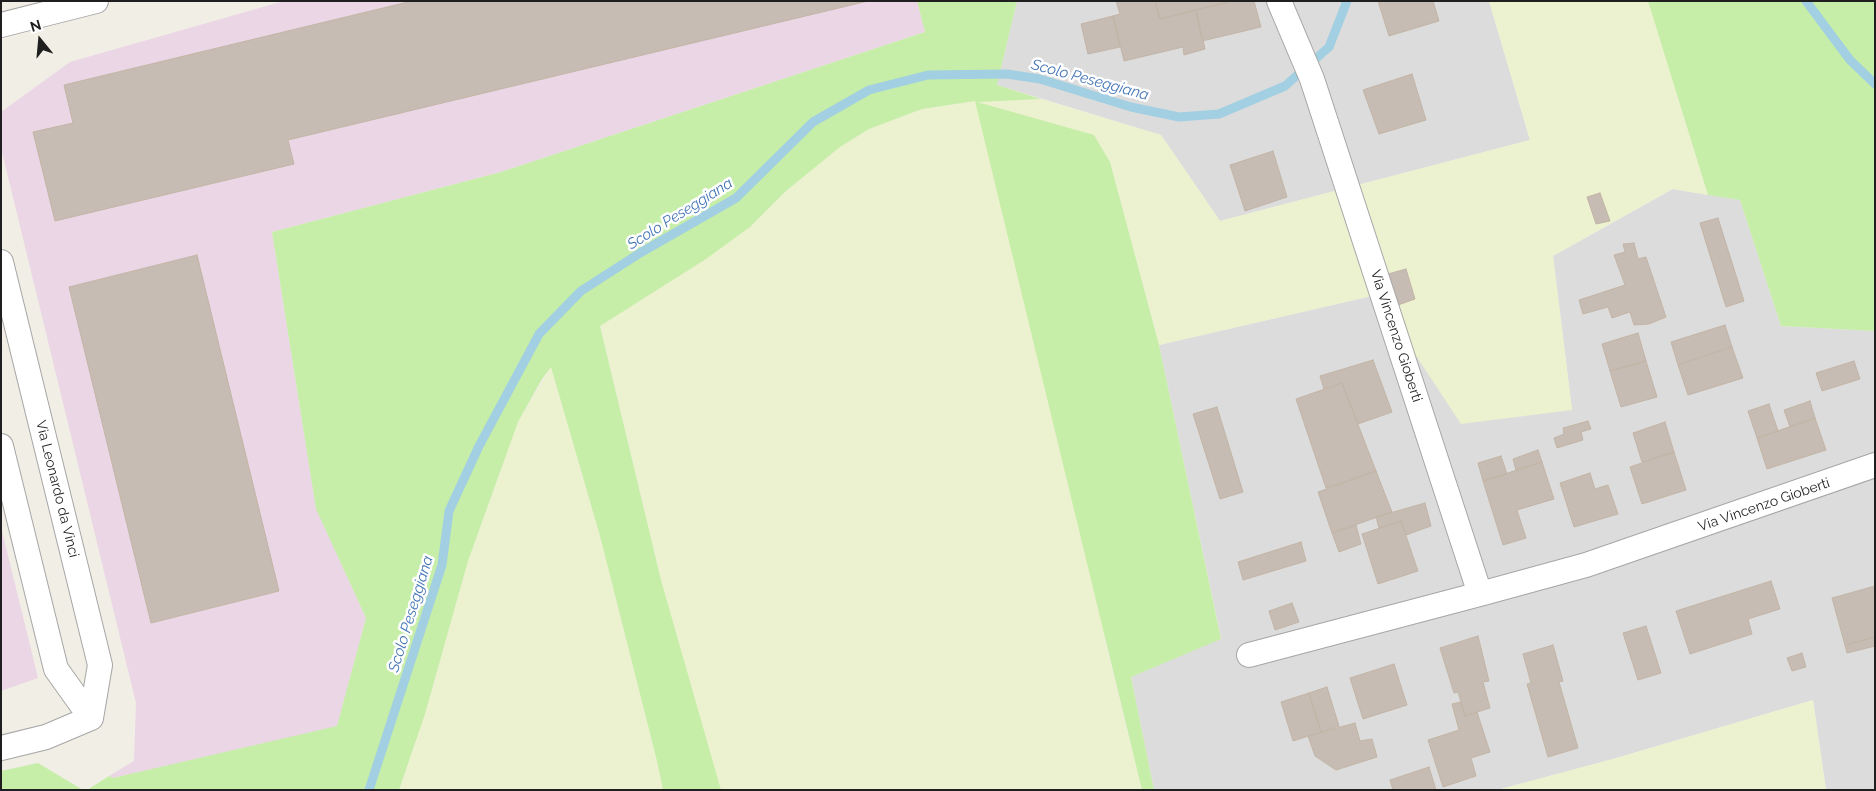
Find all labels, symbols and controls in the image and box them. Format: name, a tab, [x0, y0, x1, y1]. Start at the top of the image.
north arrow	[15, 15, 65, 65]
text: N	[28, 16, 43, 35]
water label: Scolo Peseggiana	[1029, 56, 1151, 104]
water label: Scolo Peseggiana	[624, 174, 736, 254]
street label: Via Vincenzo Gioberti	[1367, 268, 1425, 404]
street label: Via Leonardo da Vinci	[32, 419, 82, 559]
street label: Via Vincenzo Gioberti	[1696, 475, 1832, 535]
water label: Scolo Peseggiana	[385, 554, 437, 674]

